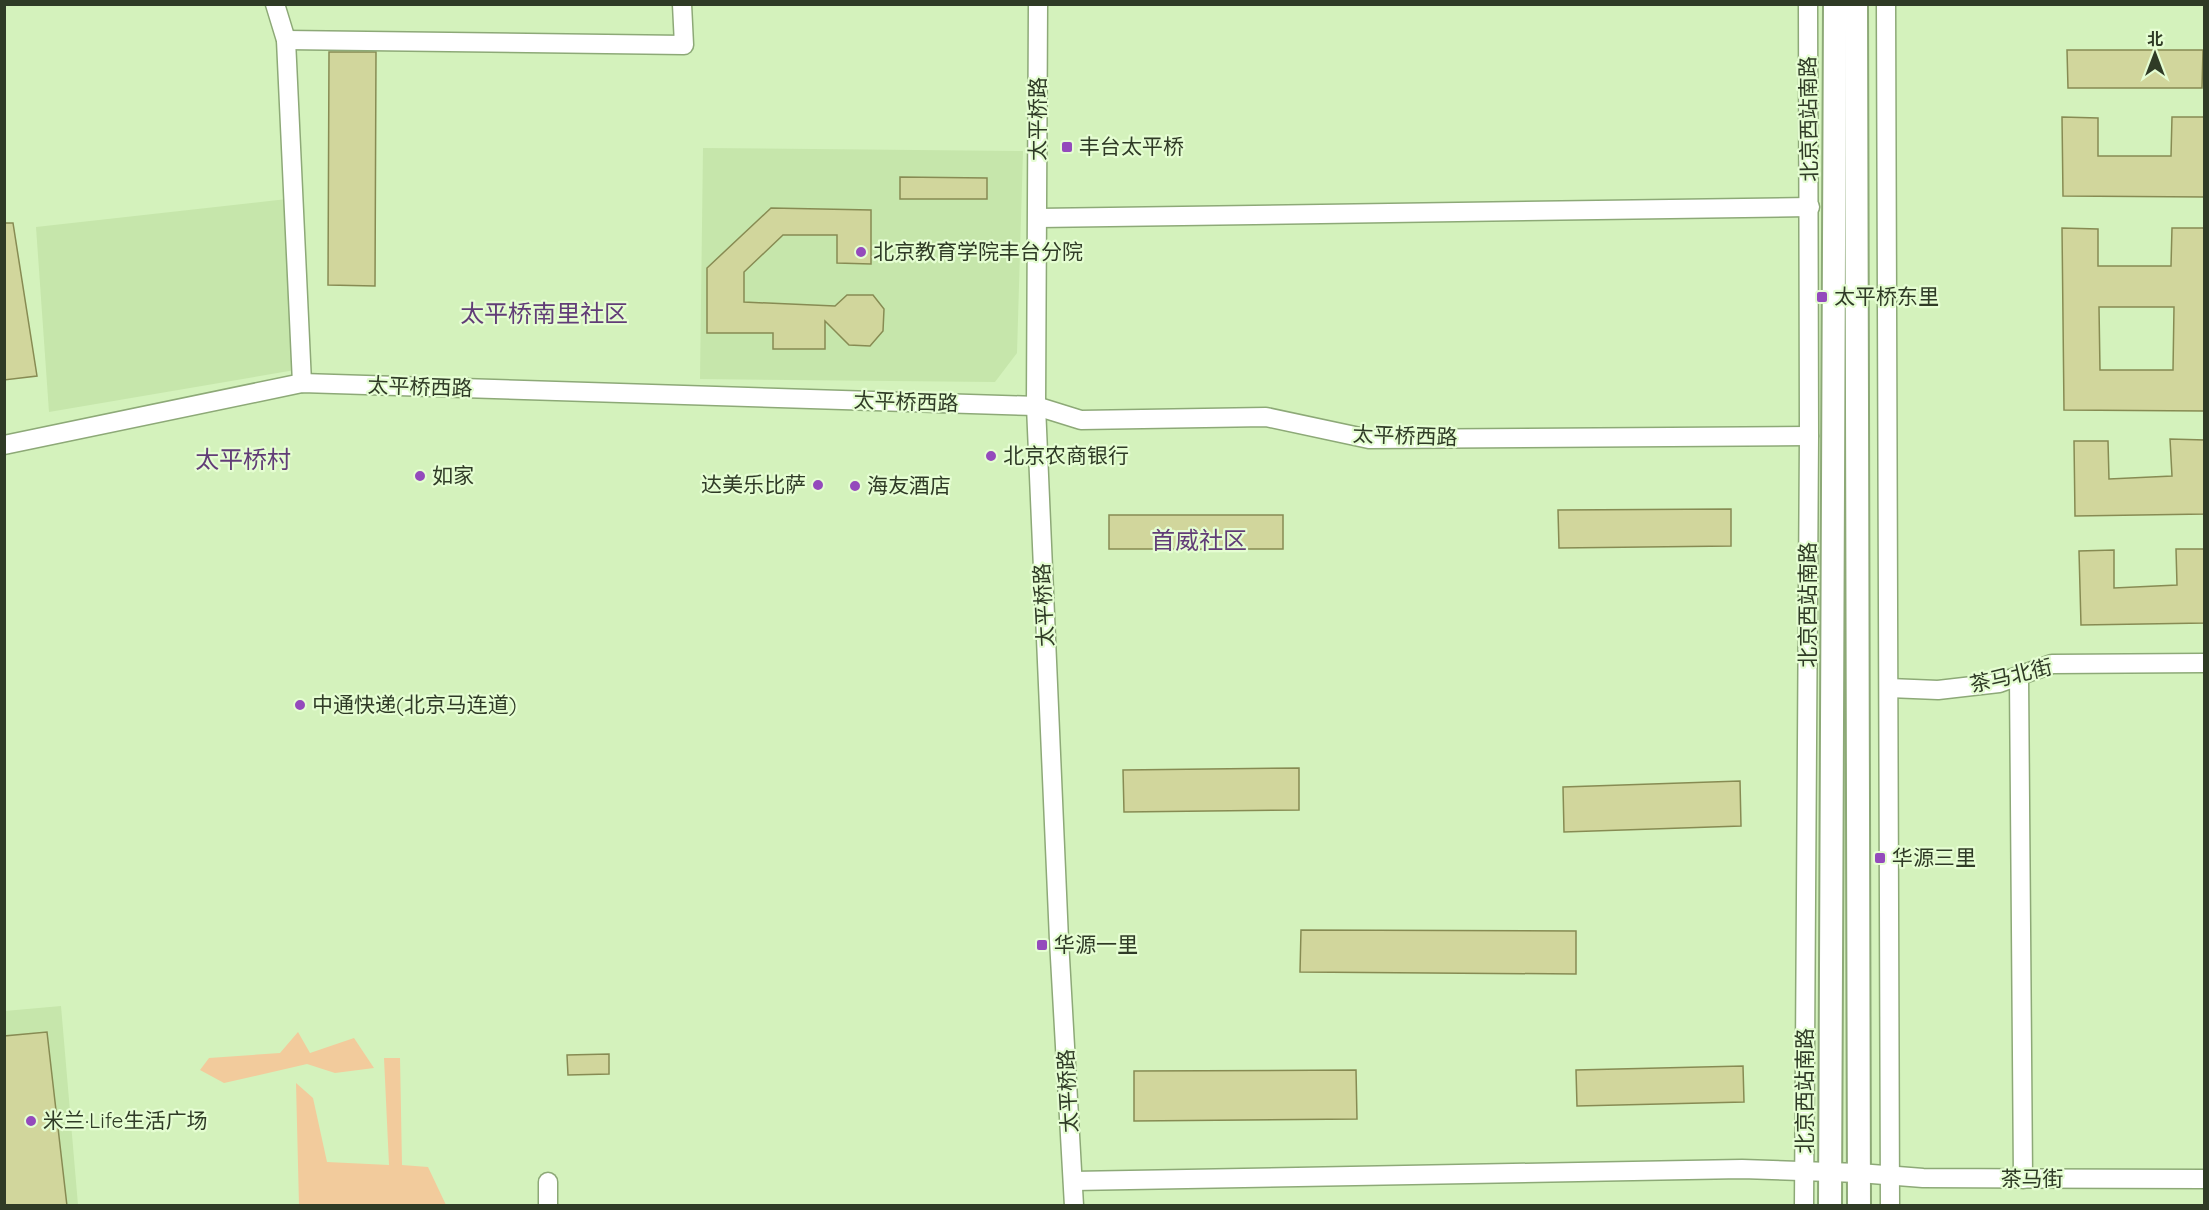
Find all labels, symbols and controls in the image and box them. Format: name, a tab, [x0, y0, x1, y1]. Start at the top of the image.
north arrow	[2125, 24, 2185, 84]
text: 北	[2147, 29, 2163, 49]
street label: 北京西站南路	[1794, 56, 1822, 182]
street label: 太平桥路	[1024, 77, 1050, 161]
place label: 丰台太平桥	[1079, 133, 1184, 159]
marker: 丰台太平桥	[1060, 140, 1074, 154]
place label: 北京教育学院丰台分院	[873, 238, 1083, 264]
marker: 北京教育学院丰台分院	[854, 245, 868, 259]
place label: 太平桥东里	[1834, 283, 1939, 309]
marker: 太平桥东里	[1815, 290, 1829, 304]
district label: 太平桥南里社区	[460, 298, 628, 328]
street label: 太平桥西路	[367, 371, 473, 401]
street label: 太平桥西路	[853, 386, 959, 416]
street label: 太平桥西路	[1352, 420, 1458, 450]
place label: 北京农商银行	[1003, 442, 1129, 468]
district label: 太平桥村	[195, 444, 291, 474]
marker: 北京农商银行	[984, 449, 998, 463]
place label: 如家	[432, 462, 474, 488]
marker: 如家	[413, 469, 427, 483]
place label: 达美乐比萨	[701, 471, 806, 497]
place label: 海友酒店	[867, 472, 951, 498]
marker: 达美乐比萨	[811, 478, 825, 492]
marker: 海友酒店	[848, 479, 862, 493]
district label: 首威社区	[1151, 525, 1247, 555]
street label: 北京西站南路	[1794, 542, 1820, 668]
street label: 太平桥路	[1028, 562, 1058, 648]
street label: 茶马北街	[1967, 653, 2055, 697]
place label: 中通快递(北京马连道)	[312, 691, 517, 717]
marker: 中通快递(北京马连道)	[293, 698, 307, 712]
place label: 华源三里	[1892, 844, 1976, 870]
marker: 华源三里	[1873, 851, 1887, 865]
place label: 华源一里	[1054, 931, 1138, 957]
marker: 华源一里	[1035, 938, 1049, 952]
street label: 北京西站南路	[1791, 1028, 1817, 1154]
street label: 太平桥路	[1052, 1048, 1082, 1134]
place label: 米兰·Life生活广场	[43, 1107, 207, 1133]
marker: 米兰·Life生活广场	[24, 1114, 38, 1128]
street label: 茶马街	[2001, 1165, 2064, 1191]

